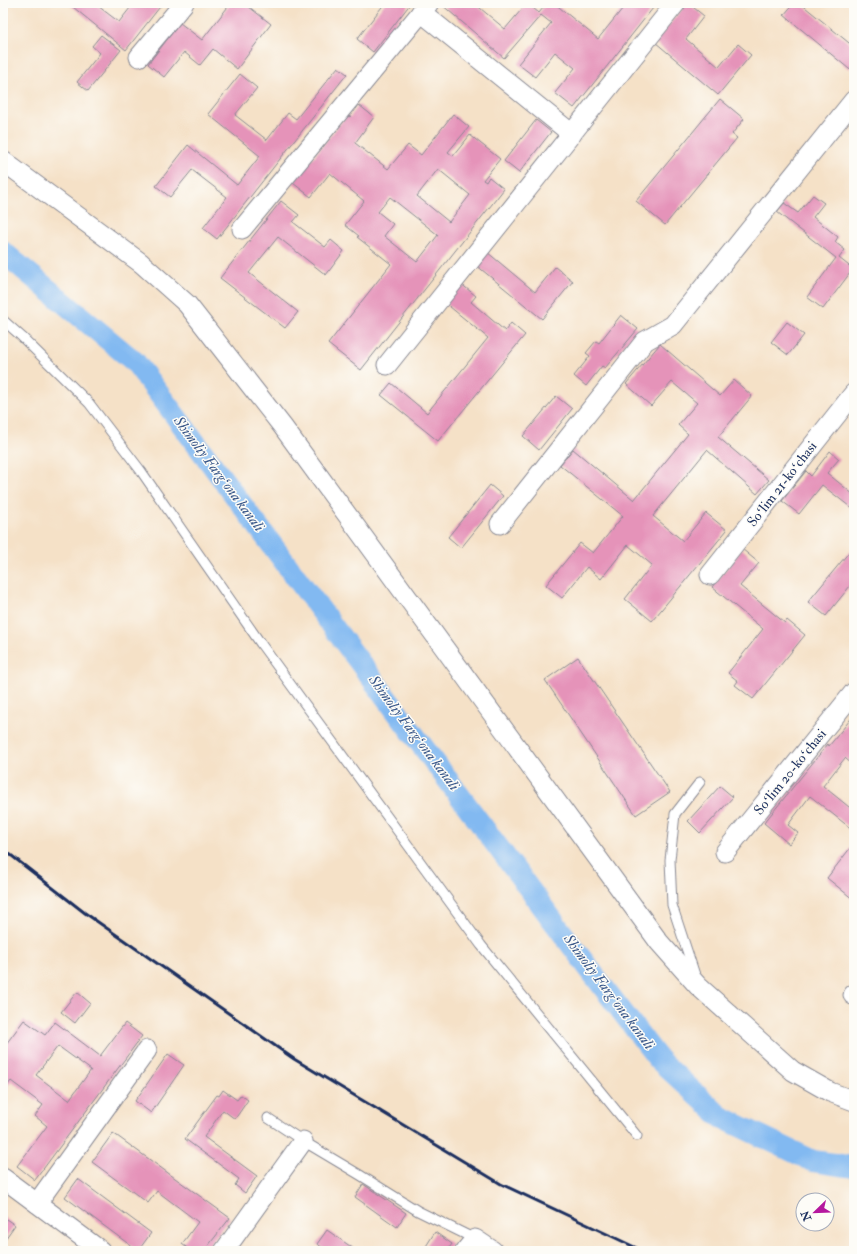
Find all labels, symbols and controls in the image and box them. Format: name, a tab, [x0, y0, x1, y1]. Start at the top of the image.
water label: Shimoliy Fargʻona kanali	[169, 412, 269, 536]
street label: Soʻlim 21-koʻchasi	[743, 438, 821, 530]
water label: Shimoliy Fargʻona kanali	[364, 671, 464, 795]
street label: Soʻlim 20-koʻchasi	[750, 725, 830, 818]
water label: Shimoliy Fargʻona kanali	[559, 930, 659, 1054]
north arrow	[795, 1192, 835, 1232]
text: N	[798, 1208, 815, 1224]

